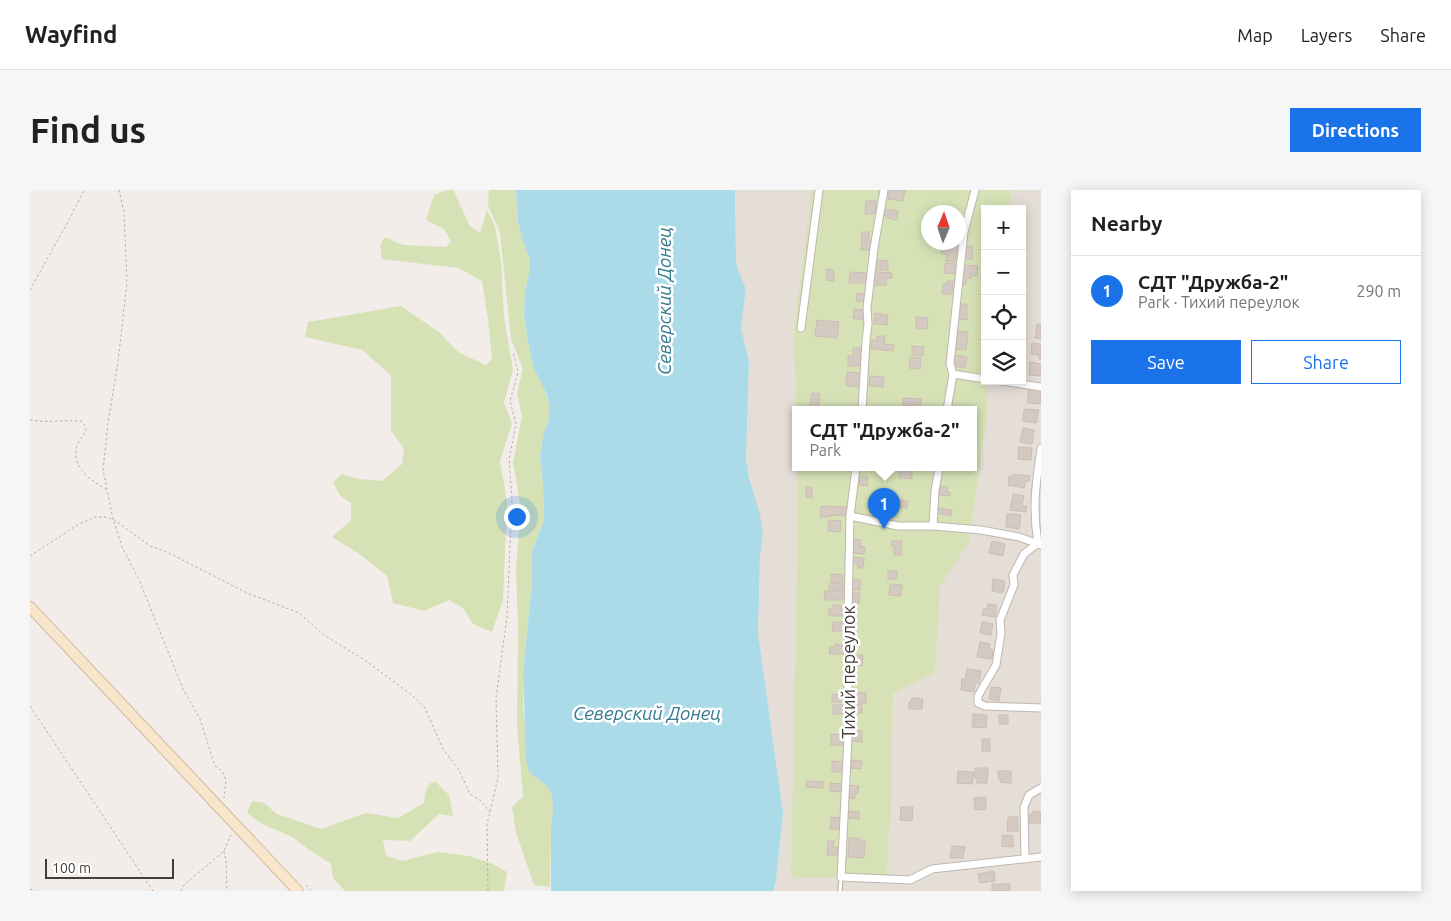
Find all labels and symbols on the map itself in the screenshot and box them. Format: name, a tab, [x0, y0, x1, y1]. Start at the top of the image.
north arrow	[921, 205, 966, 250]
water label: Северский Донец	[653, 227, 675, 375]
pin: 1	[868, 488, 900, 529]
your location	[504, 504, 530, 530]
street label: Тихий переулок	[838, 605, 858, 739]
water label: Северский Донец	[573, 702, 721, 724]
scale bar	[45, 856, 174, 879]

